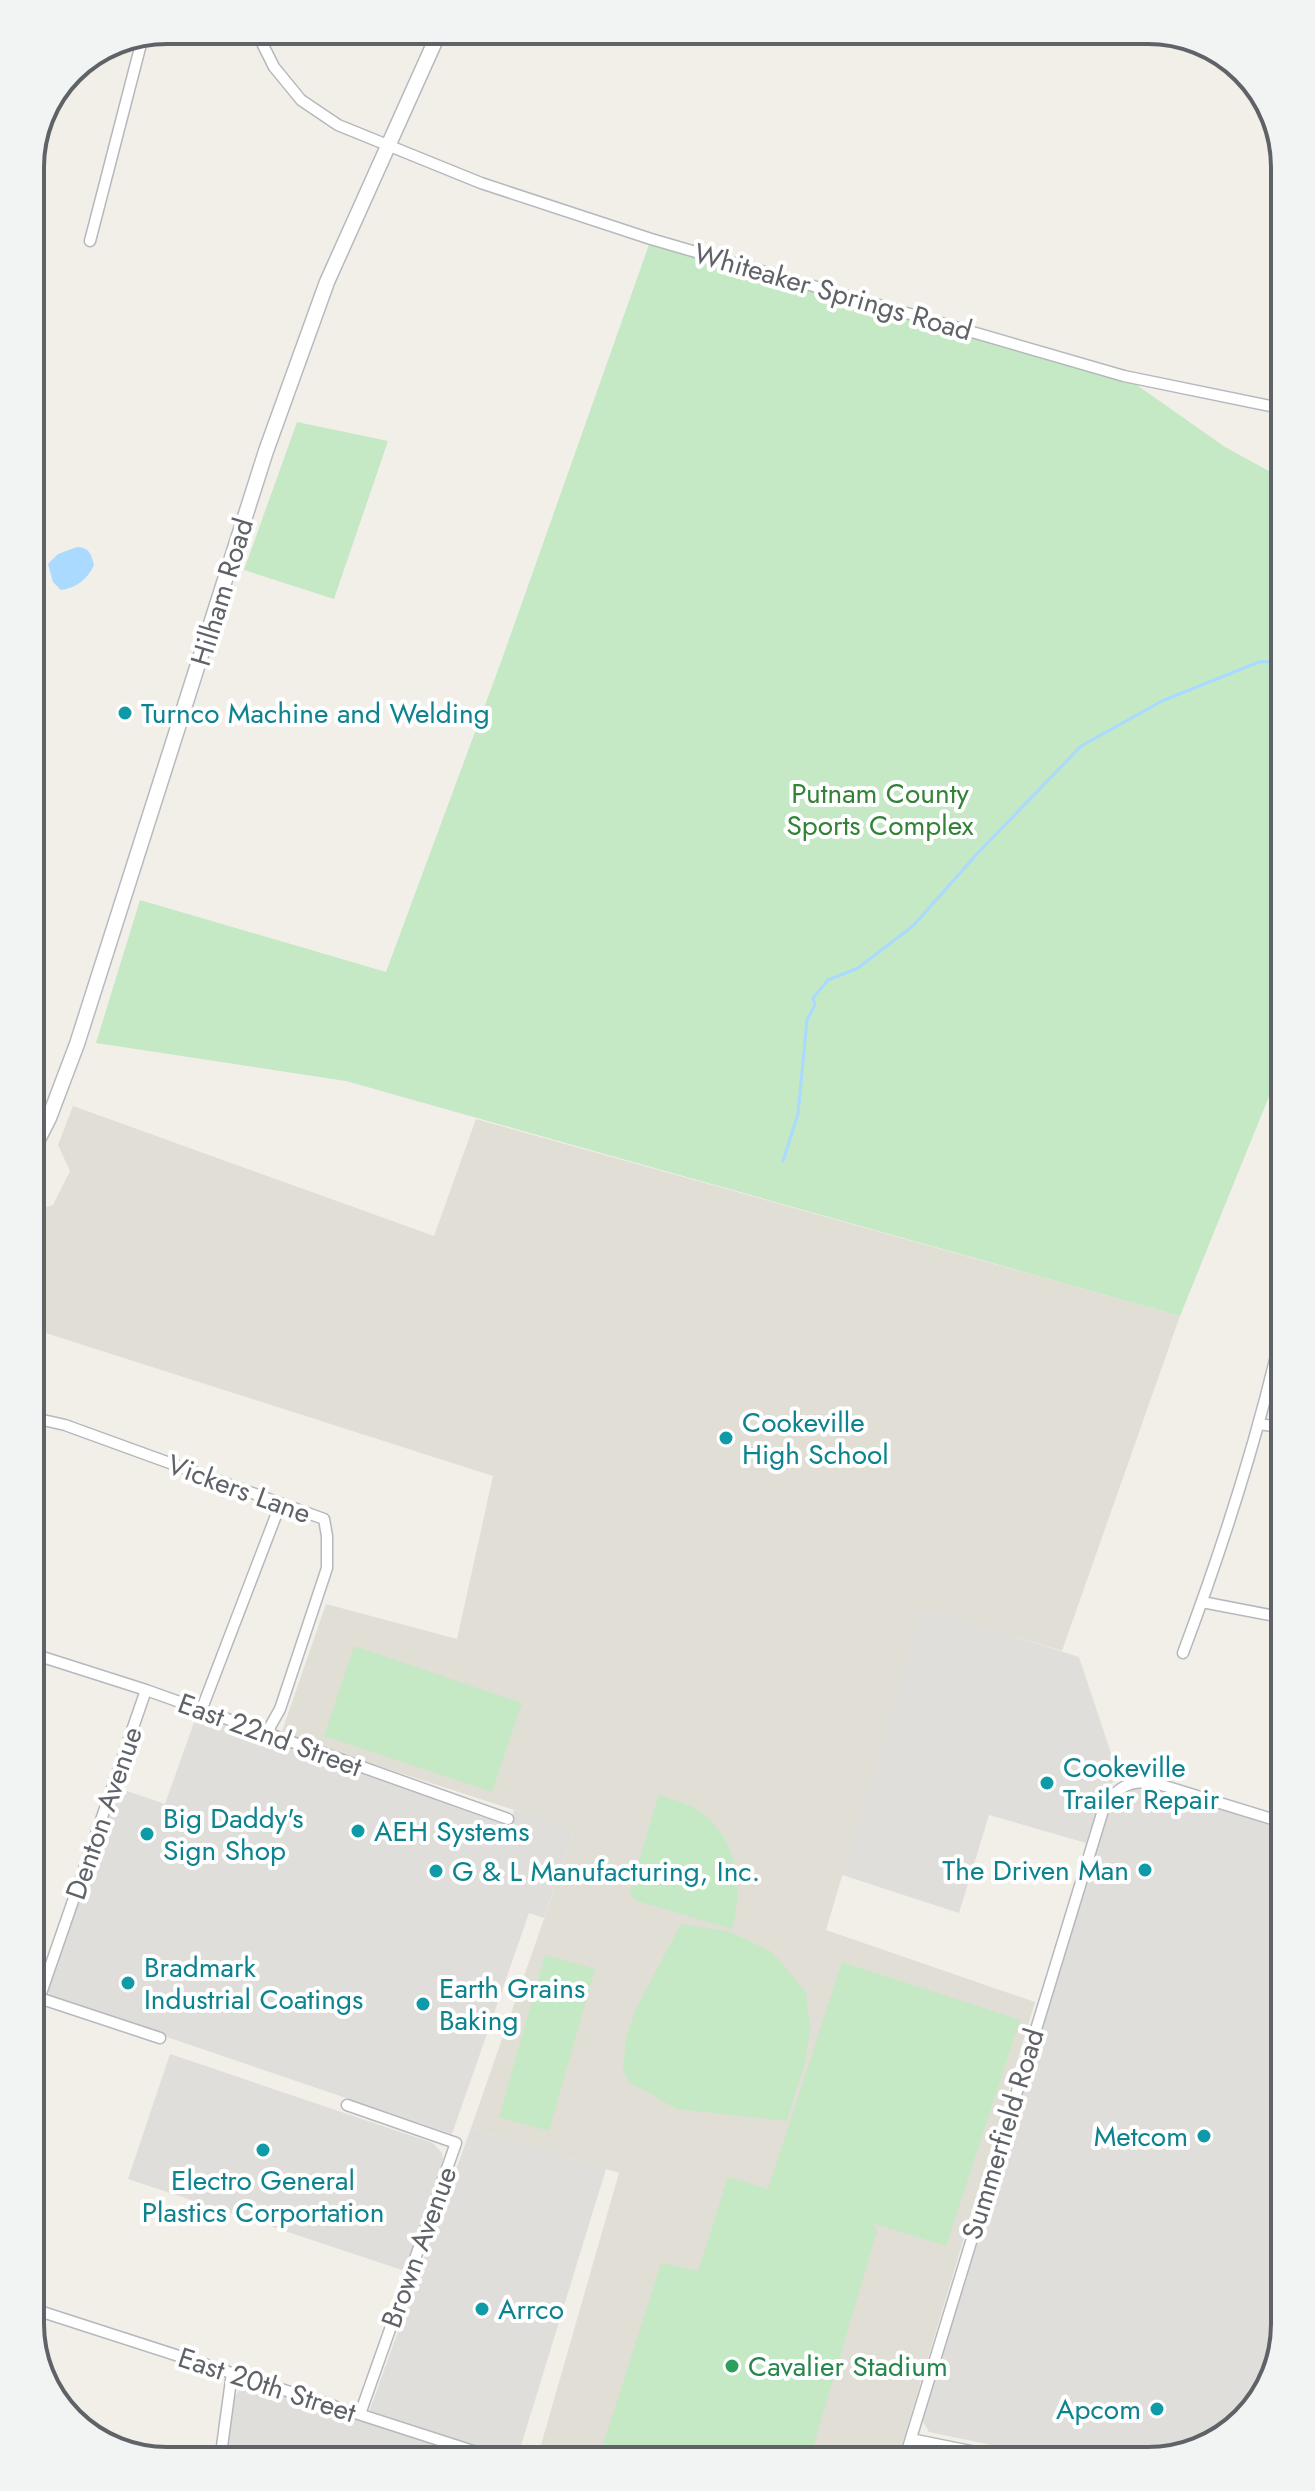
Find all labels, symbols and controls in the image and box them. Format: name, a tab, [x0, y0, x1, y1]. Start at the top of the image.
street label: Whiteaker Springs Road	[689, 233, 977, 351]
street label: Hilham Road	[180, 513, 264, 671]
place label: Turnco Machine and Welding	[141, 693, 490, 734]
marker: Turnco Machine and Welding	[116, 704, 134, 722]
park label: Putnam County Sports Complex	[786, 773, 974, 846]
place label: Cookeville High School	[742, 1402, 889, 1475]
marker: Cookeville High School	[717, 1429, 735, 1447]
street label: Vickers Lane	[162, 1444, 316, 1534]
street label: East 22nd Street	[172, 1683, 368, 1787]
street label: Denton Avenue	[55, 1721, 153, 1905]
place label: Cookeville Trailer Repair	[1063, 1747, 1220, 1820]
marker: Cookeville Trailer Repair	[1038, 1774, 1056, 1792]
place label: Big Daddy's Sign Shop	[163, 1798, 303, 1871]
place label: AEH Systems	[374, 1811, 530, 1852]
marker: AEH Systems	[349, 1822, 367, 1840]
marker: Big Daddy's Sign Shop	[138, 1825, 156, 1843]
place label: The Driven Man	[942, 1850, 1129, 1891]
place label: G & L Manufacturing, Inc.	[452, 1851, 760, 1892]
marker: The Driven Man	[1136, 1861, 1154, 1879]
marker: G & L Manufacturing, Inc.	[427, 1862, 445, 1880]
place label: Bradmark Industrial Coatings	[144, 1947, 363, 2020]
place label: Earth Grains Baking	[439, 1968, 585, 2041]
marker: Bradmark Industrial Coatings	[119, 1974, 137, 1992]
marker: Earth Grains Baking	[414, 1995, 432, 2013]
street label: Summerfield Road	[951, 2023, 1055, 2245]
place label: Metcom	[1094, 2116, 1188, 2157]
marker: Metcom	[1195, 2127, 1213, 2145]
marker: Electro General Plastics Corportation	[254, 2141, 272, 2159]
place label: Electro General Plastics Corportation	[142, 2160, 384, 2233]
street label: Brown Avenue	[371, 2161, 467, 2333]
place label: Arrco	[498, 2289, 564, 2330]
marker: Arrco	[473, 2300, 491, 2318]
street label: East 20th Street	[173, 2337, 361, 2433]
place label: Cavalier Stadium	[748, 2346, 948, 2387]
marker: Cavalier Stadium	[723, 2357, 741, 2375]
place label: Apcom	[1056, 2389, 1141, 2430]
marker: Apcom	[1148, 2400, 1166, 2418]

